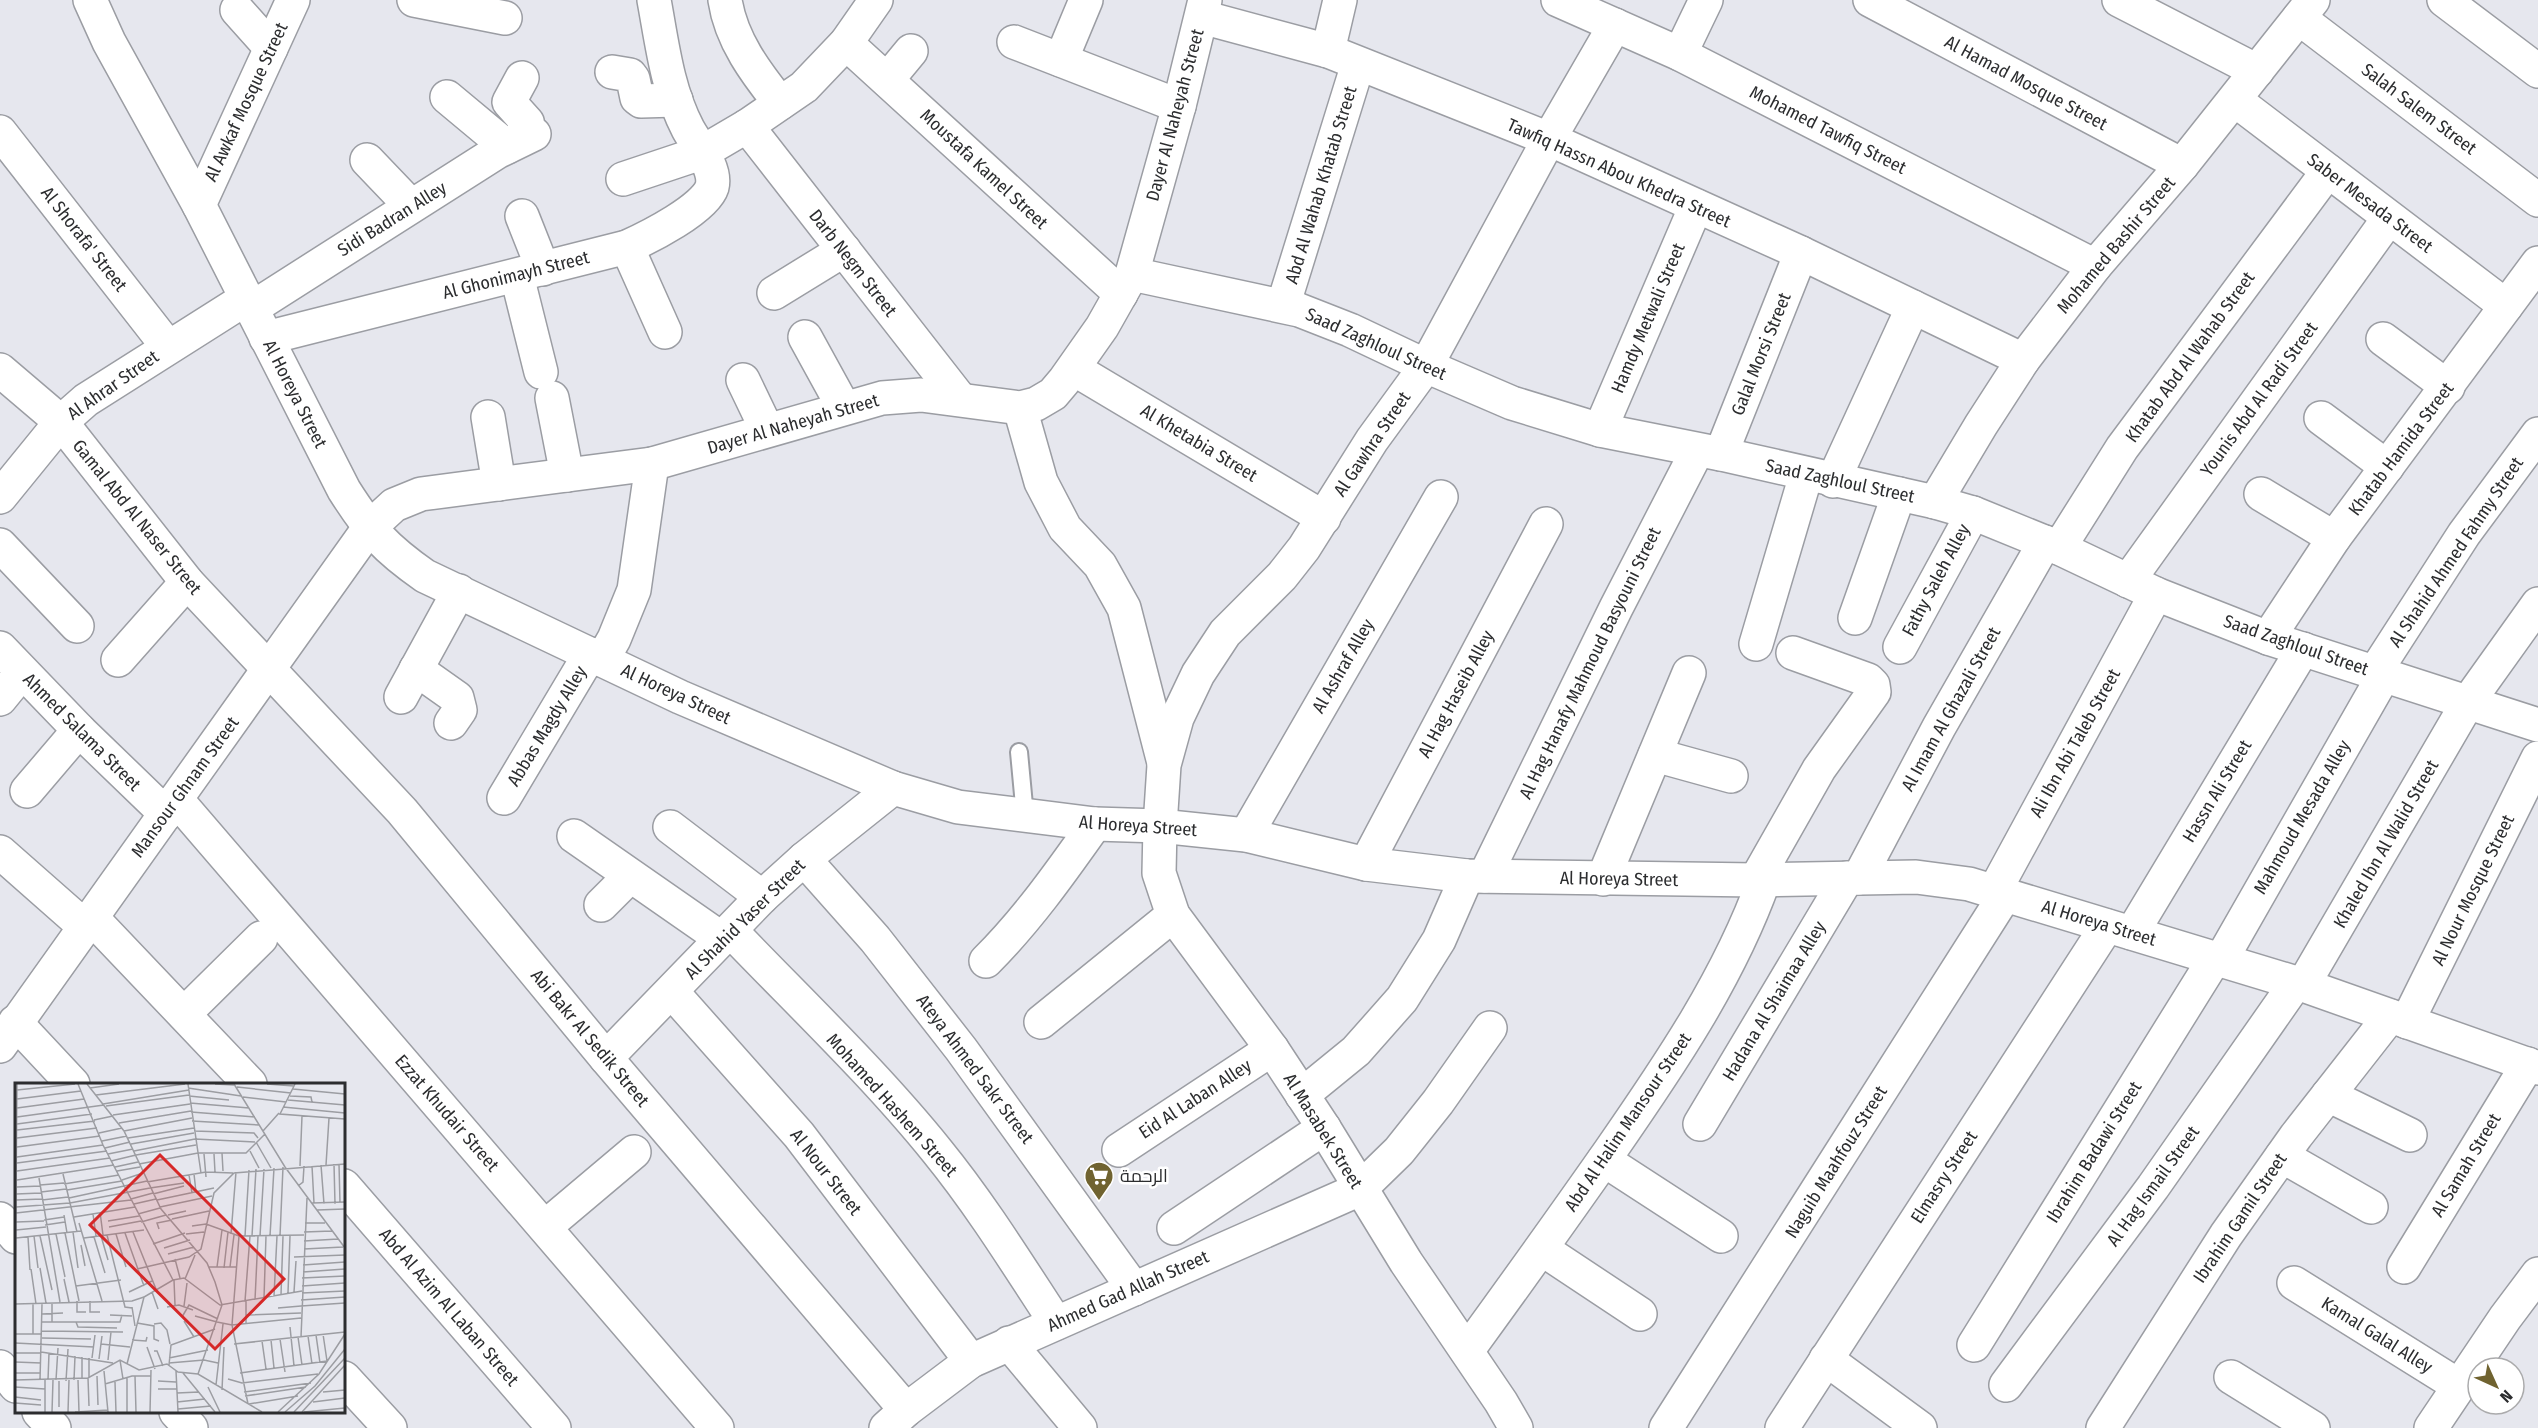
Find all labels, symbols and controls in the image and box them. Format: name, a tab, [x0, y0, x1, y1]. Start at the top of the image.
street label: Al Awkaf Mosque Street	[200, 19, 293, 185]
street label: Dayer Al Naheyah Street	[1141, 26, 1209, 203]
street label: Al Hamad Mosque Street	[1941, 31, 2111, 135]
street label: Salah Salem Street	[2357, 59, 2481, 159]
street label: Mohamed Tawfiq Street	[1746, 81, 1910, 179]
street label: Abd Al Wahab Khatab Street	[1280, 83, 1362, 287]
street label: Moustafa Kamel Street	[916, 104, 1052, 234]
street label: Tawfiq Hassn Abou Khedra Street	[1504, 114, 1734, 232]
street label: Saber Mesada Street	[2303, 149, 2437, 258]
street label: Mohamed Bashir Street	[2052, 172, 2180, 318]
street label: Sidi Badran Alley	[334, 177, 450, 261]
street label: Al Shorafa' Street	[36, 182, 132, 296]
street label: Darb Negm Street	[804, 205, 902, 321]
street label: Hamdy Metwali Street	[1606, 239, 1690, 396]
street label: Al Ghonimayh Street	[440, 246, 592, 304]
street label: Khatab Abd Al Wahab Street	[2121, 267, 2259, 447]
street label: Galal Morsi Street	[1726, 289, 1796, 419]
street label: Saad Zaghloul Street	[1302, 303, 1450, 385]
street label: Younis Abd Al Radi Street	[2196, 318, 2322, 480]
street label: Al Horeya Street	[258, 336, 332, 452]
street label: Al Ahrar Street	[63, 345, 163, 425]
street label: Khatab Hamida Street	[2344, 378, 2458, 520]
street label: Al Gawhra Street	[1329, 387, 1415, 501]
street label: Dayer Al Naheyah Street	[705, 389, 881, 459]
street label: Al Khetabia Street	[1137, 399, 1261, 487]
street label: Gamal Abd Al Naser Street	[68, 435, 206, 599]
street label: Al Shahid Ahmed Fahmy Street	[2384, 453, 2528, 651]
street label: Saad Zaghloul Street	[1763, 454, 1917, 508]
street label: Fathy Saleh Alley	[1897, 520, 1975, 640]
street label: Al Hag Hanafy Mahmoud Basyouni Street	[1514, 523, 1666, 802]
street label: Saad Zaghloul Street	[2221, 610, 2372, 680]
street label: Al Ashraf Alley	[1307, 615, 1379, 717]
street label: Al Imam Al Ghazali Street	[1897, 623, 2005, 795]
street label: Al Hag Haseib Alley	[1413, 627, 1499, 761]
street label: Al Horeya Street	[618, 659, 734, 729]
street label: Abbas Magdy Alley	[502, 662, 592, 790]
street label: Ali Ibn Abi Taleb Street	[2025, 665, 2125, 821]
street label: Ahmed Salama Street	[18, 668, 146, 796]
street label: Mansour Ghnam Street	[127, 712, 244, 862]
street label: Hassn Ali Street	[2178, 736, 2256, 846]
street label: Mahmoud Mesada Alley	[2249, 736, 2355, 898]
street label: Khaled Ibn Al Walid Street	[2329, 756, 2443, 932]
street label: Al Horeya Street	[1078, 811, 1198, 841]
street label: Al Nour Mosque Street	[2427, 811, 2519, 969]
street label: Al Shahid Yaser Street	[680, 854, 810, 984]
street label: Al Horeya Street	[1560, 867, 1679, 891]
street label: Al Horeya Street	[2039, 895, 2159, 951]
street label: Hadana Al Shaimaa Alley	[1718, 917, 1830, 1085]
street label: Abi Bakr Al Sedik Street	[526, 965, 654, 1111]
street label: Ateya Ahmed Sakr Street	[912, 990, 1038, 1148]
street label: Abd Al Halim Mansour Street	[1560, 1028, 1696, 1216]
street label: Mohamed Hashem Street	[822, 1029, 962, 1181]
street label: Ezzat Khudair Street	[390, 1050, 504, 1176]
street label: Eid Al Laban Alley	[1135, 1054, 1255, 1144]
street label: Al Masabek Street	[1279, 1069, 1367, 1193]
street label: Ibrahim Badawi Street	[2042, 1077, 2147, 1227]
street label: Naguib Maahfouz Street	[1780, 1082, 1892, 1242]
inset map	[15, 1083, 345, 1413]
street label: Al Samah Street	[2426, 1109, 2506, 1221]
street label: Al Hag Ismail Street	[2102, 1121, 2204, 1251]
street label: Al Nour Street	[786, 1125, 866, 1219]
street label: Elmasry Street	[1906, 1126, 1982, 1227]
street label: Ibrahim Gamil Street	[2188, 1149, 2292, 1287]
supermarket icon: الرحمة	[1083, 1160, 1115, 1202]
place label: الرحمة	[1120, 1165, 1168, 1187]
street label: Abd Al Azim Al Laban Street	[374, 1224, 524, 1390]
street label: Ahmed Gad Allah Street	[1044, 1245, 1212, 1336]
street label: Kamal Galal Alley	[2317, 1292, 2437, 1378]
north arrow	[2466, 1356, 2526, 1416]
text: N	[2496, 1386, 2516, 1406]

